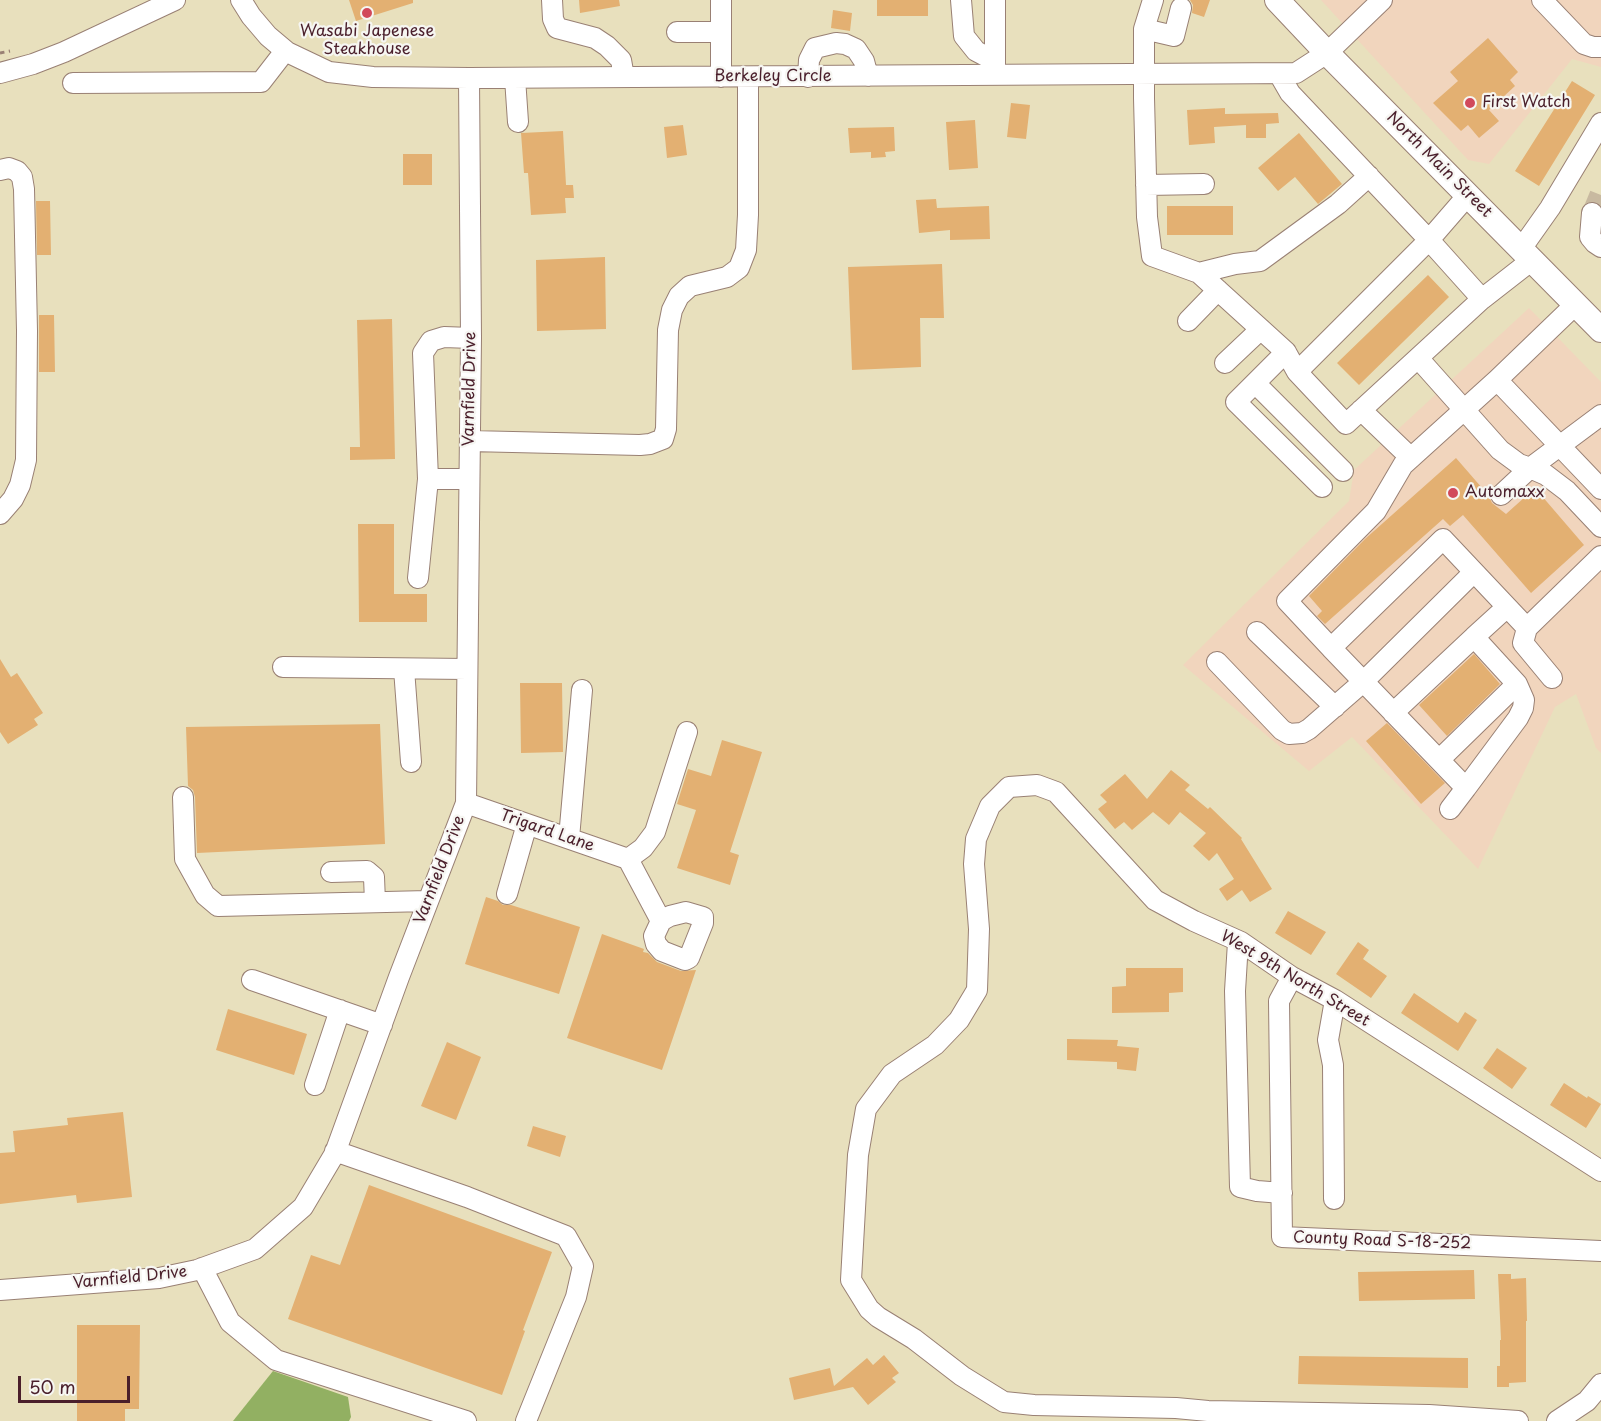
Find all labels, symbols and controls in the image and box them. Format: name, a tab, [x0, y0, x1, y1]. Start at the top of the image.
marker: Wasabi Japenese Steakhouse	[360, 6, 374, 20]
place label: Wasabi Japenese Steakhouse	[300, 22, 434, 60]
street label: Berkeley Circle	[714, 67, 832, 87]
place label: First Watch	[1482, 93, 1571, 113]
marker: First Watch	[1463, 96, 1477, 110]
street label: North Main Street	[1382, 108, 1496, 222]
street label: Varnfield Drive	[459, 331, 481, 447]
place label: Automaxx	[1465, 483, 1545, 503]
marker: Automaxx	[1446, 486, 1460, 500]
street label: Trigard Lane	[497, 806, 597, 856]
street label: Varnfield Drive	[410, 813, 470, 927]
street label: West 9th North Street	[1217, 927, 1373, 1031]
street label: County Road S-18-252	[1293, 1228, 1471, 1254]
street label: Varnfield Drive	[72, 1262, 188, 1294]
scale bar	[21, 1364, 134, 1402]
text: 50 m	[29, 1373, 76, 1400]

